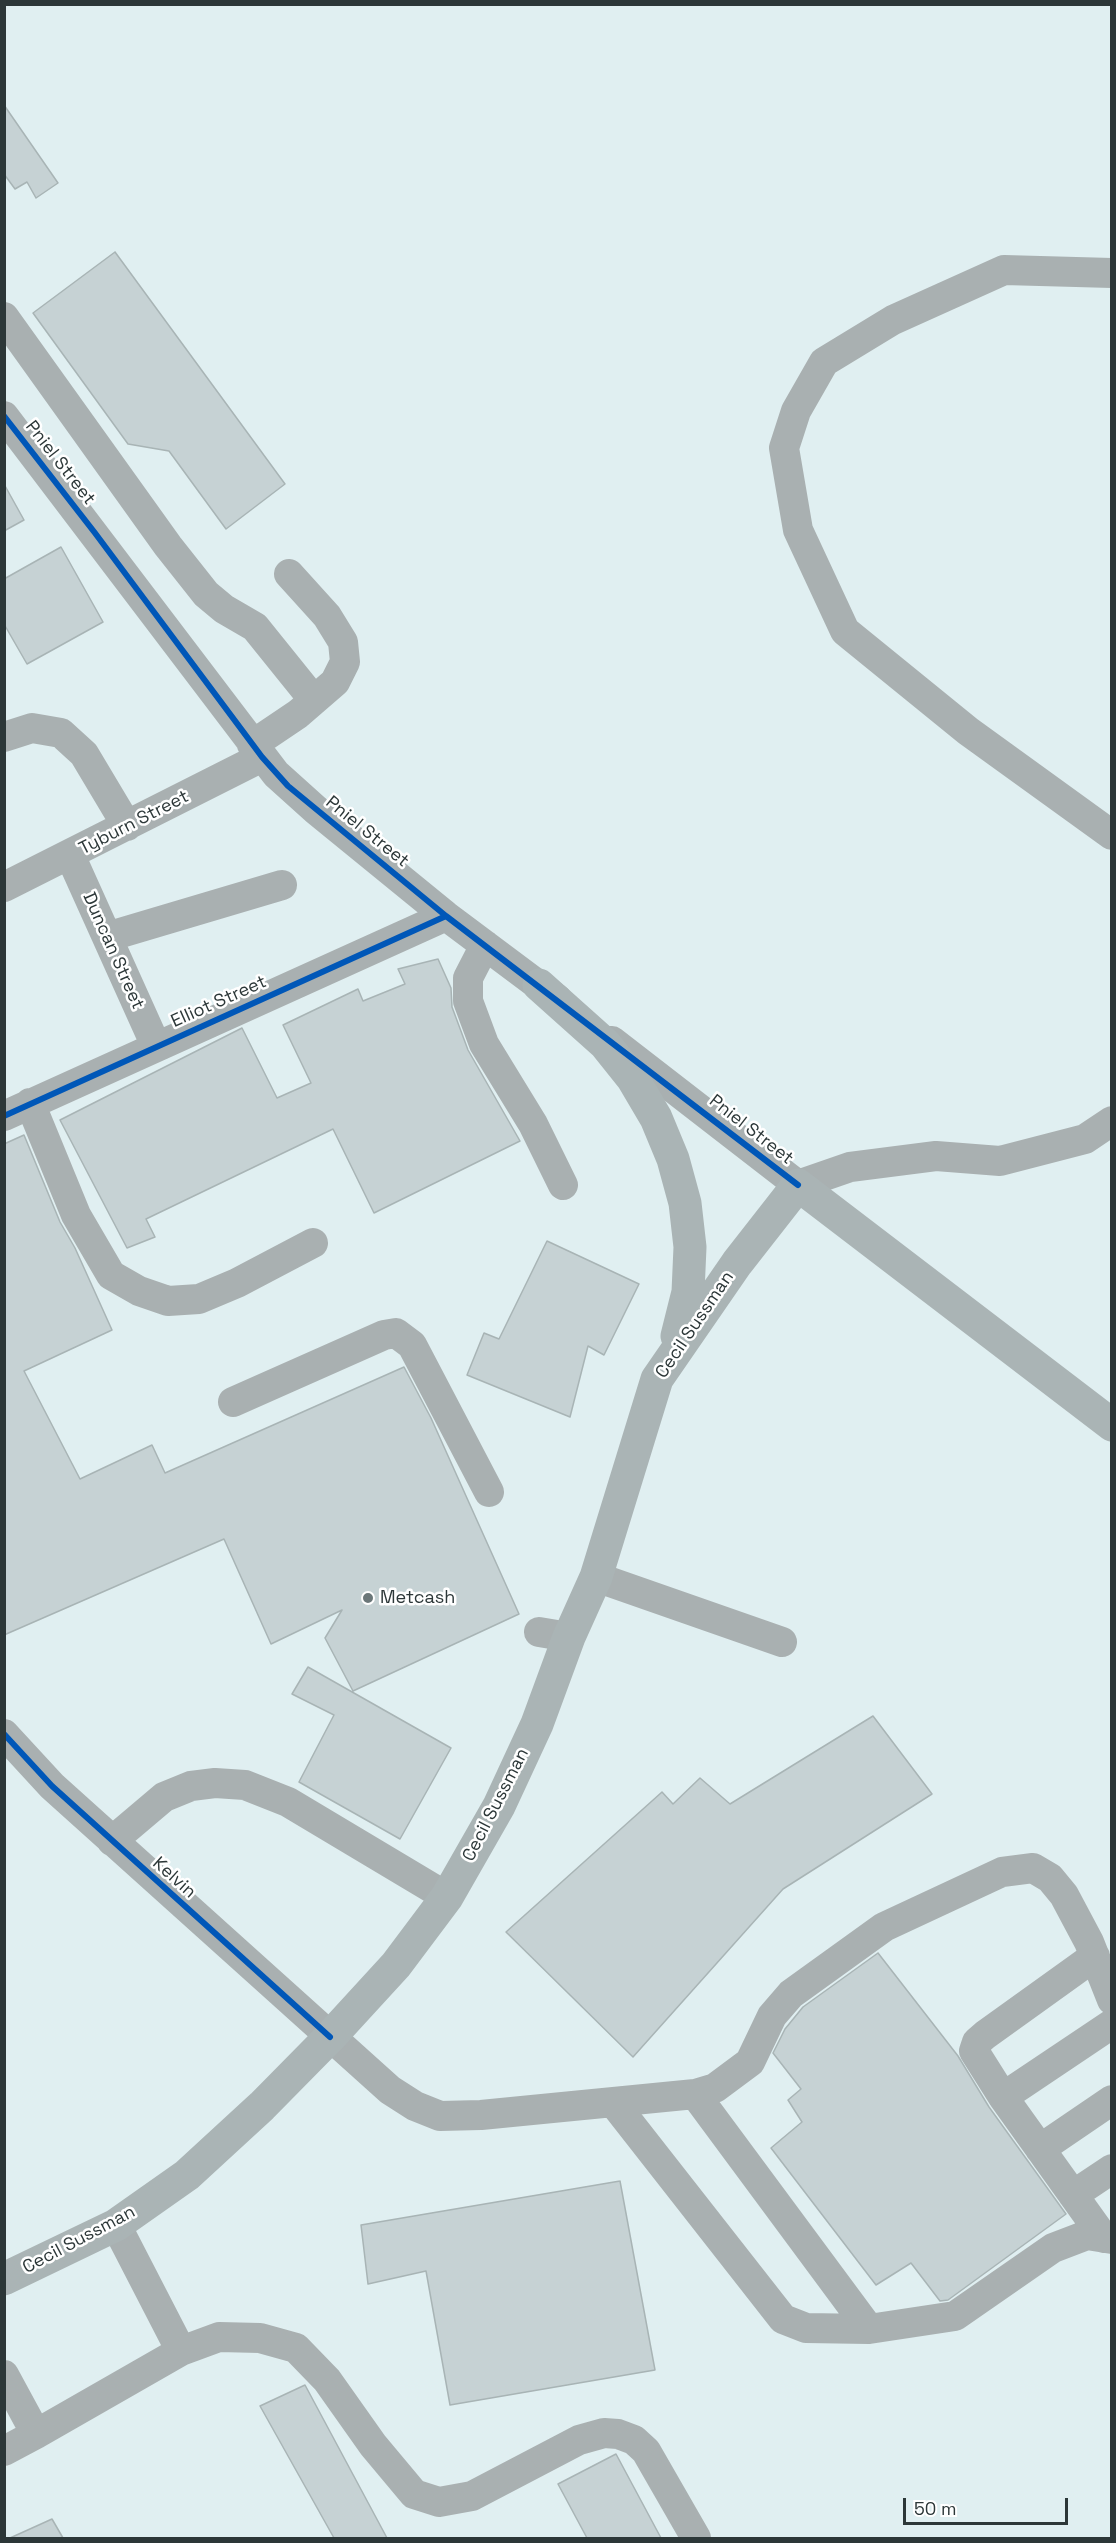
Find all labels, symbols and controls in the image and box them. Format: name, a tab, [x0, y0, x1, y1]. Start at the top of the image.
street label: Pniel Street	[20, 417, 100, 509]
street label: Tyburn Street	[76, 786, 192, 860]
street label: Pniel Street	[321, 792, 413, 872]
street label: Duncan Street	[78, 889, 148, 1013]
street label: Elliot Street	[168, 971, 270, 1033]
street label: Pniel Street	[705, 1090, 797, 1170]
street label: Cecil Sussman	[651, 1267, 739, 1383]
place label: Metcash	[380, 1587, 455, 1609]
marker: Metcash	[361, 1591, 375, 1605]
street label: Cecil Sussman	[458, 1745, 534, 1865]
street label: Kelvin	[148, 1853, 200, 1903]
street label: Cecil Sussman	[19, 2201, 139, 2279]
scale bar	[906, 2486, 1071, 2524]
text: 50 m	[914, 2497, 956, 2520]

